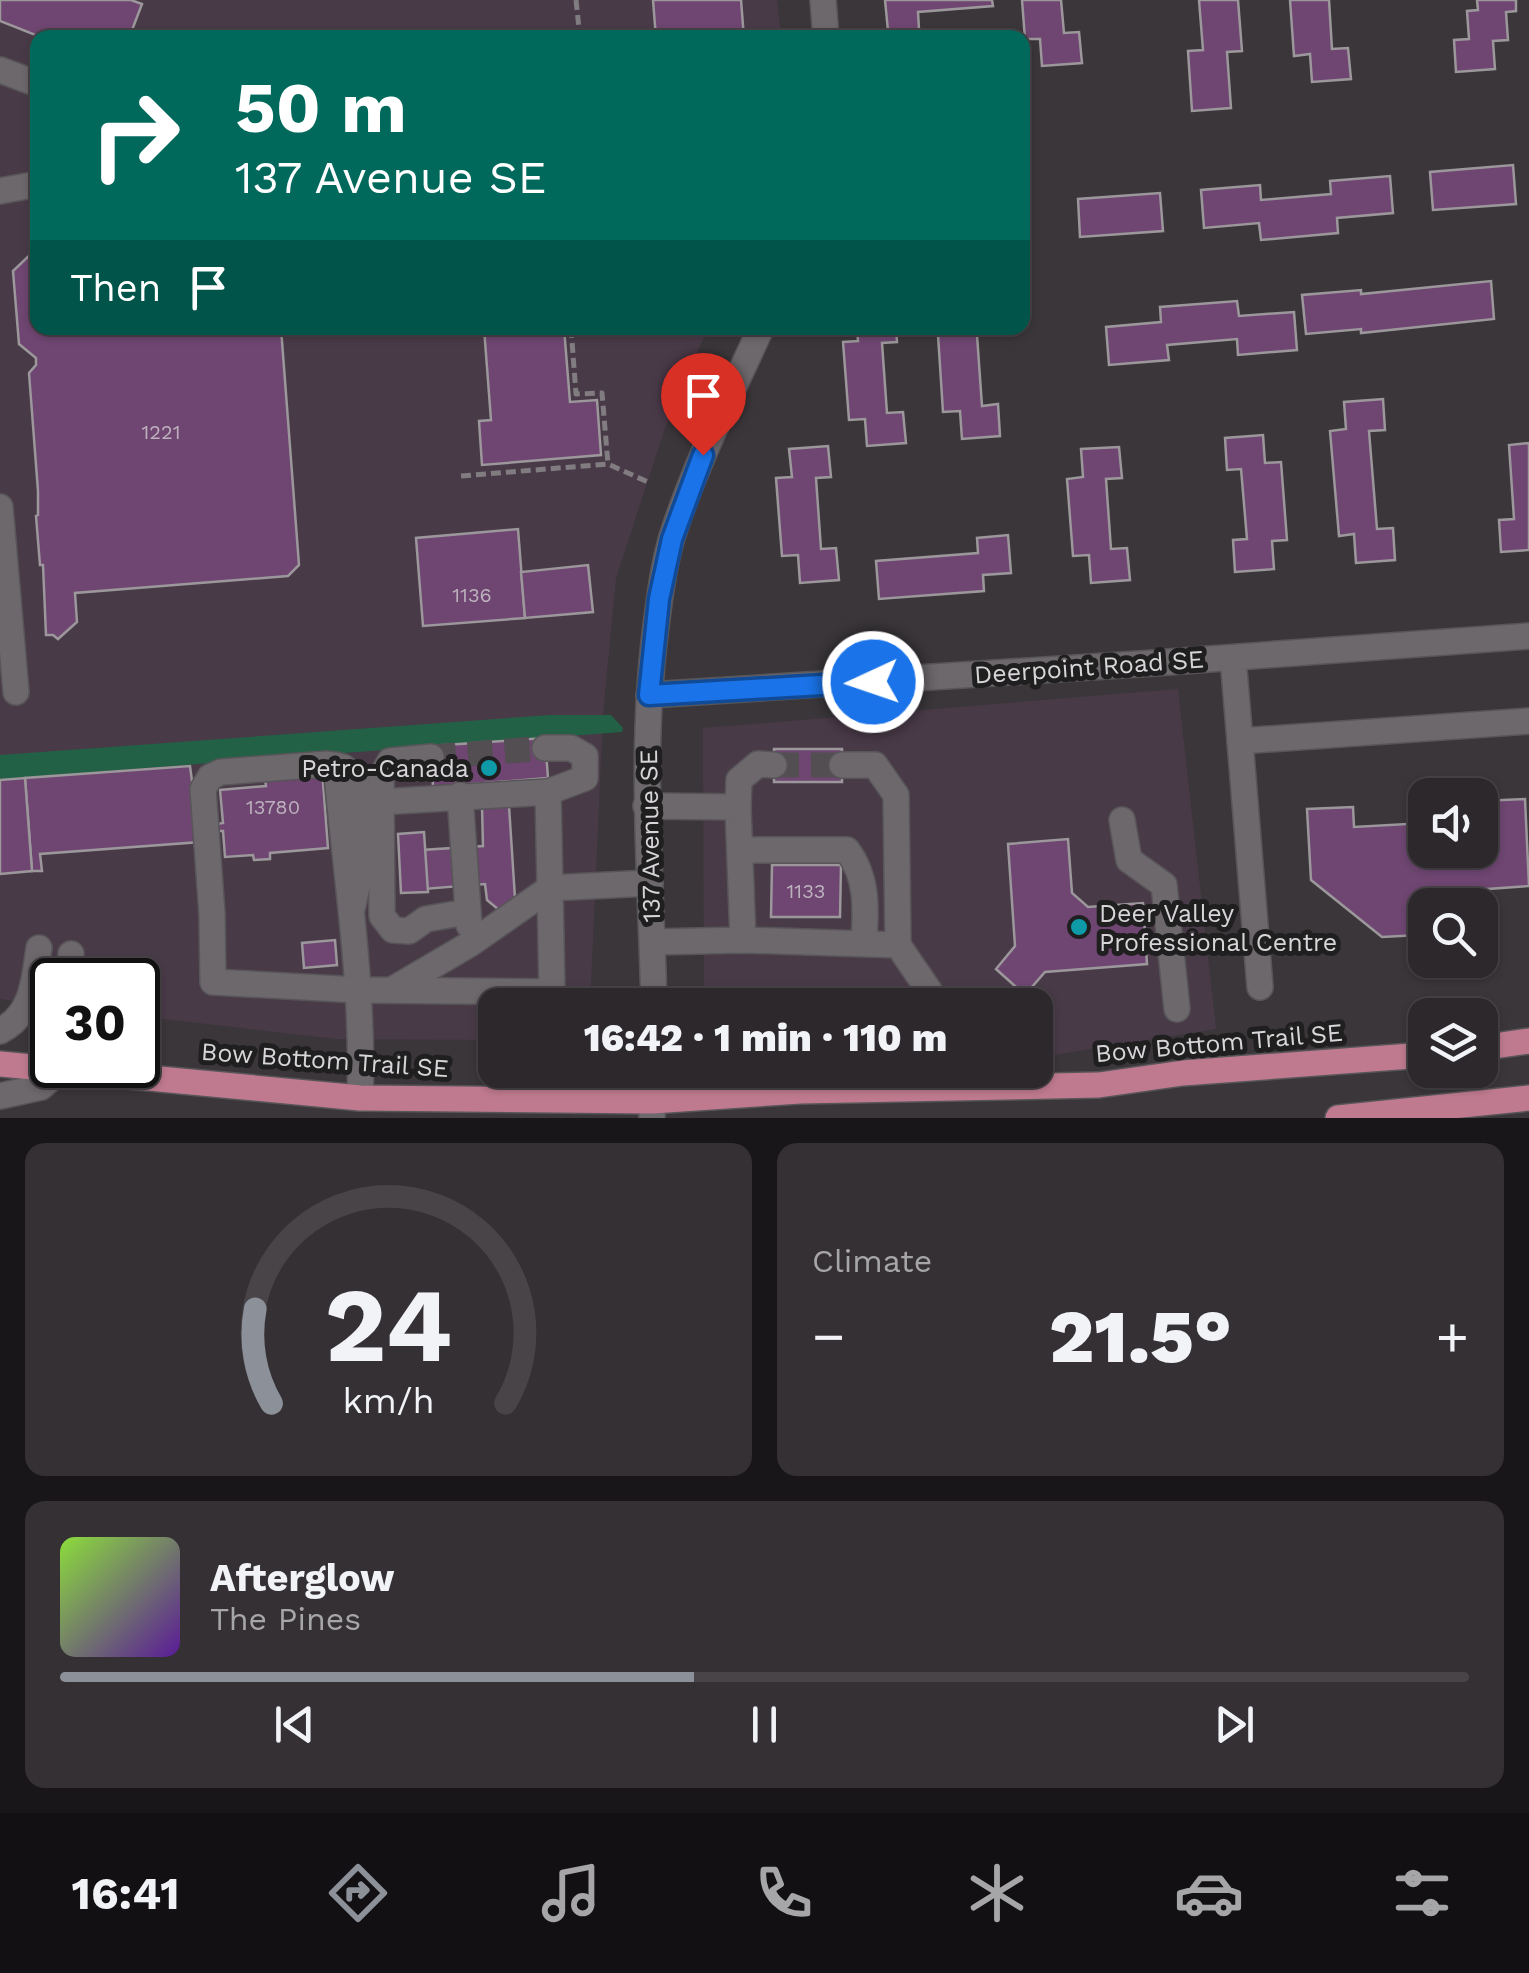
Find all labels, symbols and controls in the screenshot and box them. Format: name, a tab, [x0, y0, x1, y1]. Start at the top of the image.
text: 50 m	[235, 67, 407, 149]
icon: right	[70, 70, 200, 200]
text: 137 Avenue SE	[235, 151, 547, 204]
icon: arrive	[181, 260, 236, 315]
text: Then	[70, 266, 161, 310]
pin	[661, 353, 746, 456]
icon: arrive	[676, 368, 731, 423]
house number: 1221	[142, 420, 180, 444]
house number: 1136	[452, 583, 492, 607]
position arrow	[821, 630, 925, 734]
street label: Deerpoint Road SE	[973, 645, 1205, 689]
street label: 137 Avenue SE	[634, 749, 666, 923]
place label: Petro-Canada	[301, 754, 469, 783]
marker: Petro-Canada	[478, 757, 500, 779]
map controls	[1408, 778, 1498, 1088]
button: sound	[1408, 778, 1498, 868]
house number: 13780	[246, 795, 300, 819]
house number: 1133	[787, 879, 825, 903]
button: search	[1408, 888, 1498, 978]
place label: Deer Valley Professional Centre	[1099, 899, 1337, 957]
marker: Deer Valley Professional Centre	[1068, 916, 1090, 938]
speed limit sign: 30	[30, 958, 160, 1088]
button: layers	[1408, 998, 1498, 1088]
text: 16:42 · 1 min · 110 m	[584, 1016, 947, 1060]
street label: Bow Bottom Trail SE	[1094, 1018, 1344, 1068]
street label: Bow Bottom Trail SE	[200, 1037, 450, 1083]
text: Climate	[812, 1242, 932, 1280]
text: 24	[325, 1264, 452, 1386]
text: 21.5°	[1049, 1292, 1232, 1380]
text: −	[812, 1304, 845, 1368]
text: +	[1436, 1304, 1469, 1368]
text: km/h	[342, 1380, 435, 1422]
text: Afterglow	[210, 1556, 395, 1600]
text: The Pines	[210, 1600, 361, 1638]
icon: previous	[267, 1697, 322, 1752]
icon: pause	[737, 1697, 792, 1752]
icon: next	[1207, 1697, 1262, 1752]
icon: directions	[323, 1858, 393, 1928]
icon: music	[536, 1858, 606, 1928]
icon: phone	[749, 1858, 819, 1928]
icon: climate	[962, 1858, 1032, 1928]
icon: car	[1174, 1858, 1244, 1928]
icon: filters	[1387, 1858, 1457, 1928]
text: 16:41	[71, 1867, 180, 1920]

